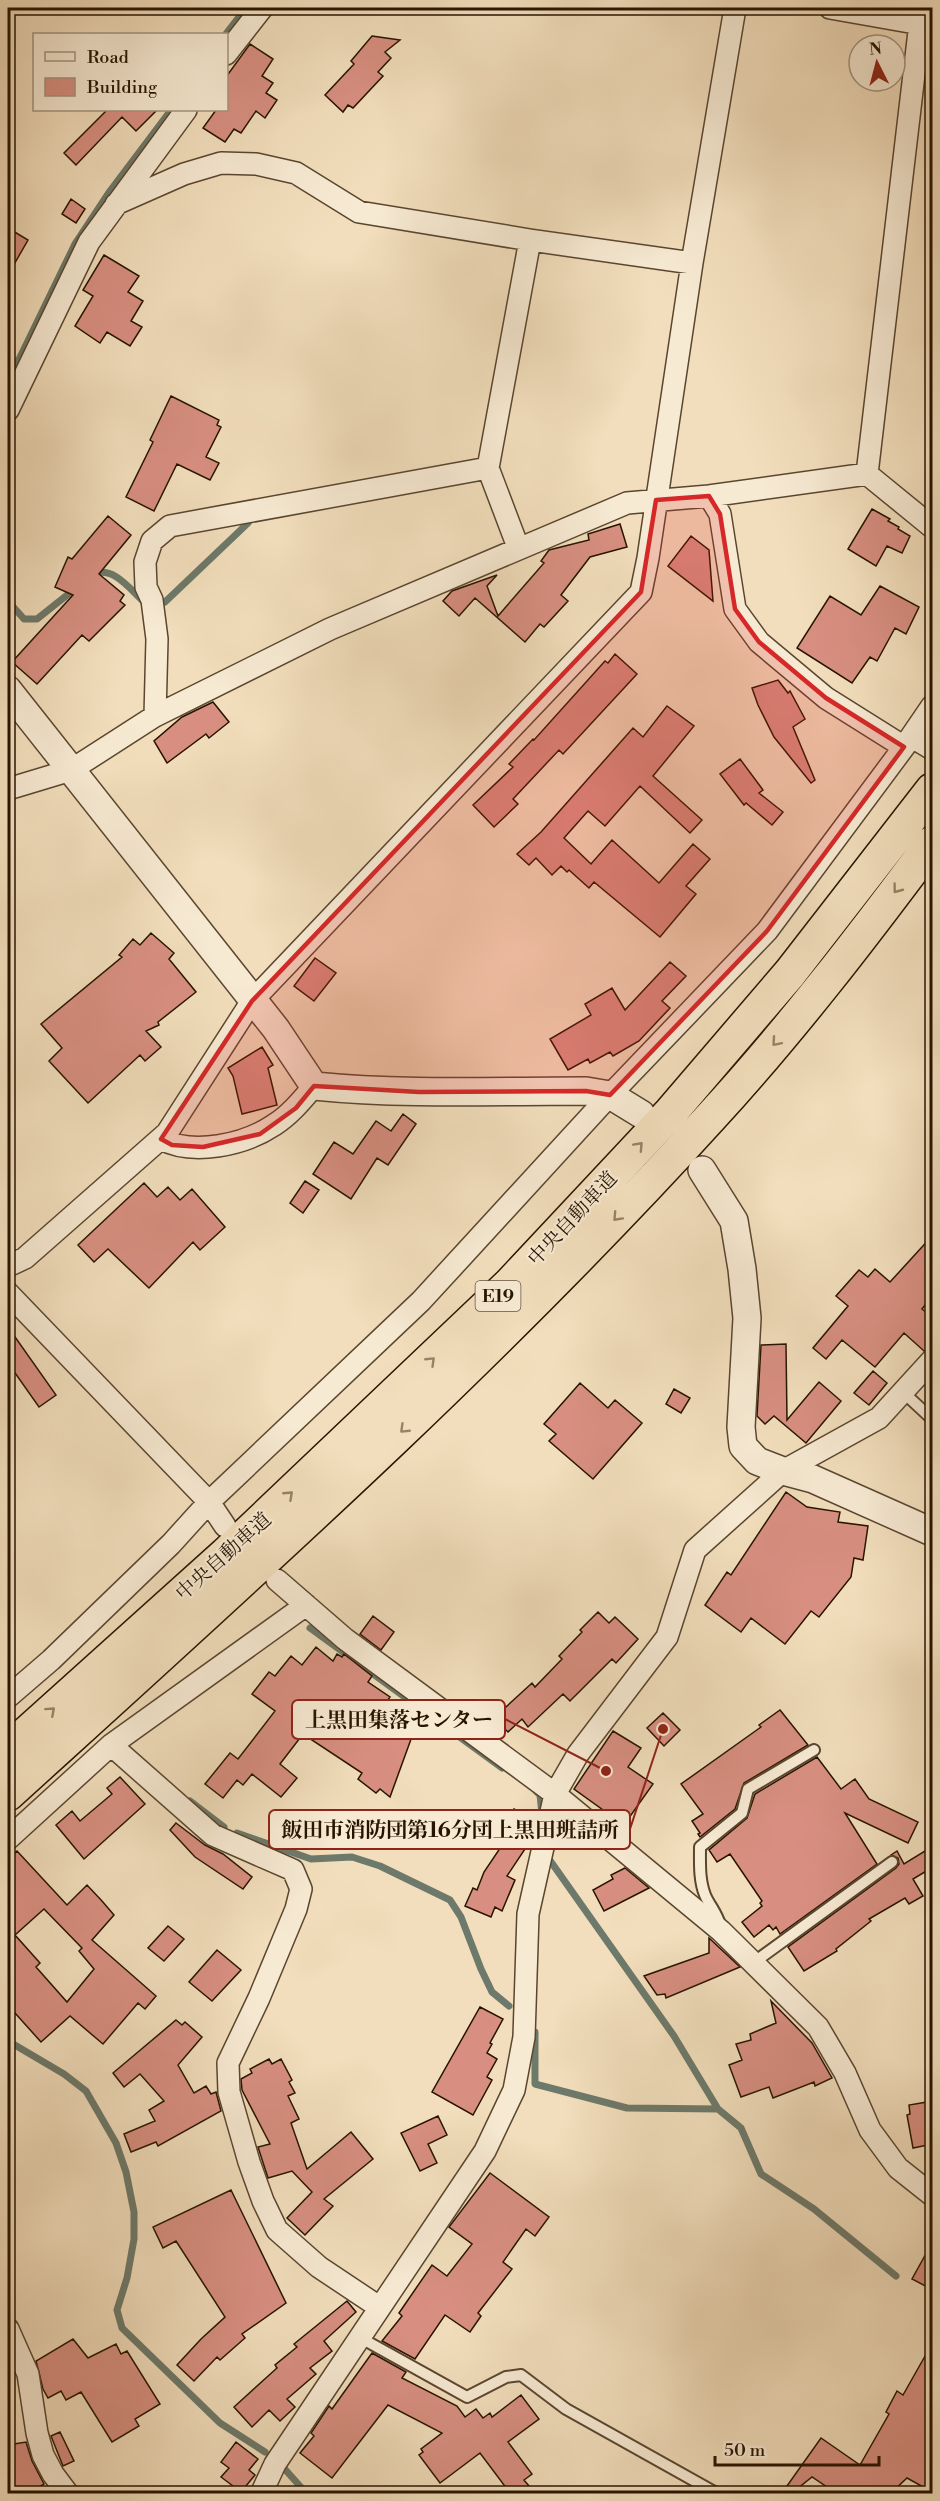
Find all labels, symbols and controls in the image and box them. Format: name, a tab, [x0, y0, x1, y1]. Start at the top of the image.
legend	[33, 33, 228, 111]
north arrow	[847, 33, 907, 93]
text: N	[868, 38, 883, 60]
text: Road	[87, 46, 130, 69]
text: Building	[86, 76, 158, 99]
one-way arrow	[893, 883, 904, 894]
one-way arrow	[772, 1035, 783, 1046]
one-way arrow	[632, 1142, 643, 1152]
street label: 中央自動車道	[523, 1167, 623, 1271]
one-way arrow	[613, 1210, 624, 1221]
road number: E19	[476, 1281, 520, 1311]
one-way arrow	[424, 1357, 434, 1368]
one-way arrow	[401, 1422, 412, 1433]
one-way arrow	[282, 1491, 293, 1502]
street label: 中央自動車道	[171, 1508, 277, 1607]
callout: 上黒田集落センター	[292, 1700, 505, 1739]
one-way arrow	[44, 1707, 55, 1718]
text: 上黒田集落センター	[305, 1708, 493, 1734]
callout: 飯田市消防団第16分団上黒田班詰所	[269, 1810, 630, 1849]
text: 飯田市消防団第16分団上黒田班詰所	[281, 1818, 619, 1844]
scale bar	[715, 2429, 878, 2467]
text: 50 m	[724, 2439, 766, 2462]

